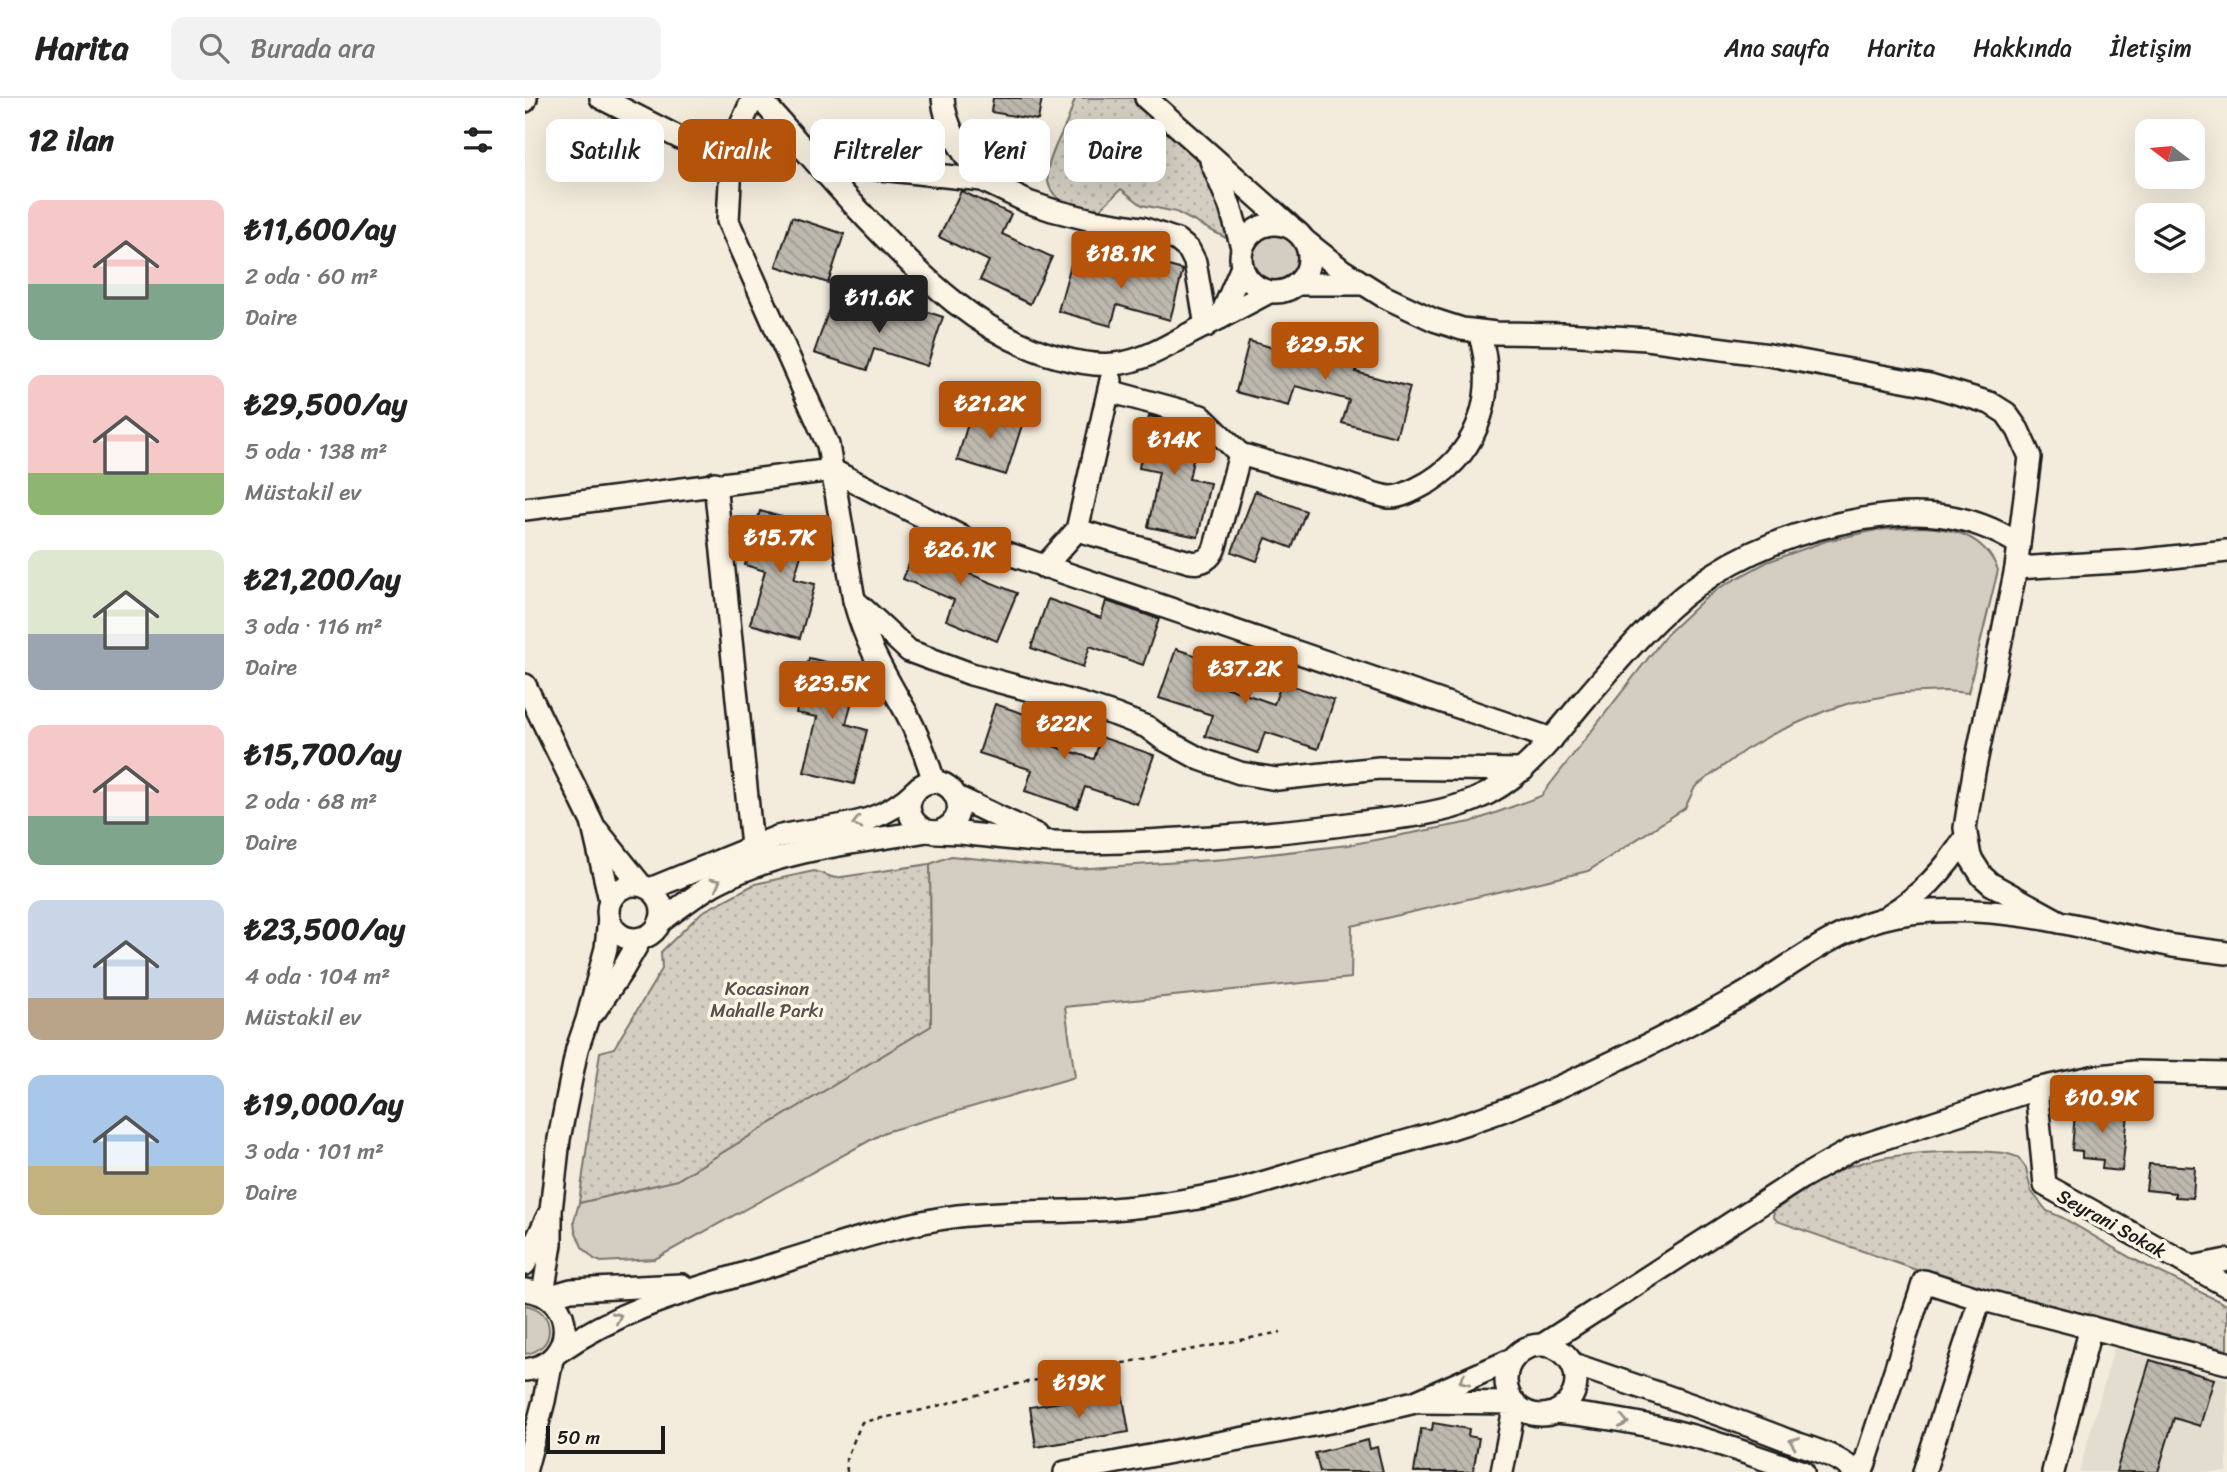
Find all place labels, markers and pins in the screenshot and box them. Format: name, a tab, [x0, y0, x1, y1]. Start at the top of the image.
pin: ₺18.1K	[1064, 232, 1178, 291]
pin: ₺11.6K	[822, 275, 936, 335]
pin: ₺29.5K	[1268, 322, 1382, 382]
pin: ₺21.2K	[933, 382, 1047, 441]
pin: ₺14K	[1133, 418, 1215, 477]
pin: ₺15.7K	[723, 516, 837, 575]
pin: ₺26.1K	[903, 528, 1017, 587]
pin: ₺37.2K	[1188, 646, 1302, 706]
pin: ₺23.5K	[775, 662, 889, 721]
pin: ₺22K	[1023, 702, 1105, 761]
pin: ₺10.9K	[2045, 1076, 2159, 1135]
pin: ₺19K	[1038, 1360, 1120, 1420]

